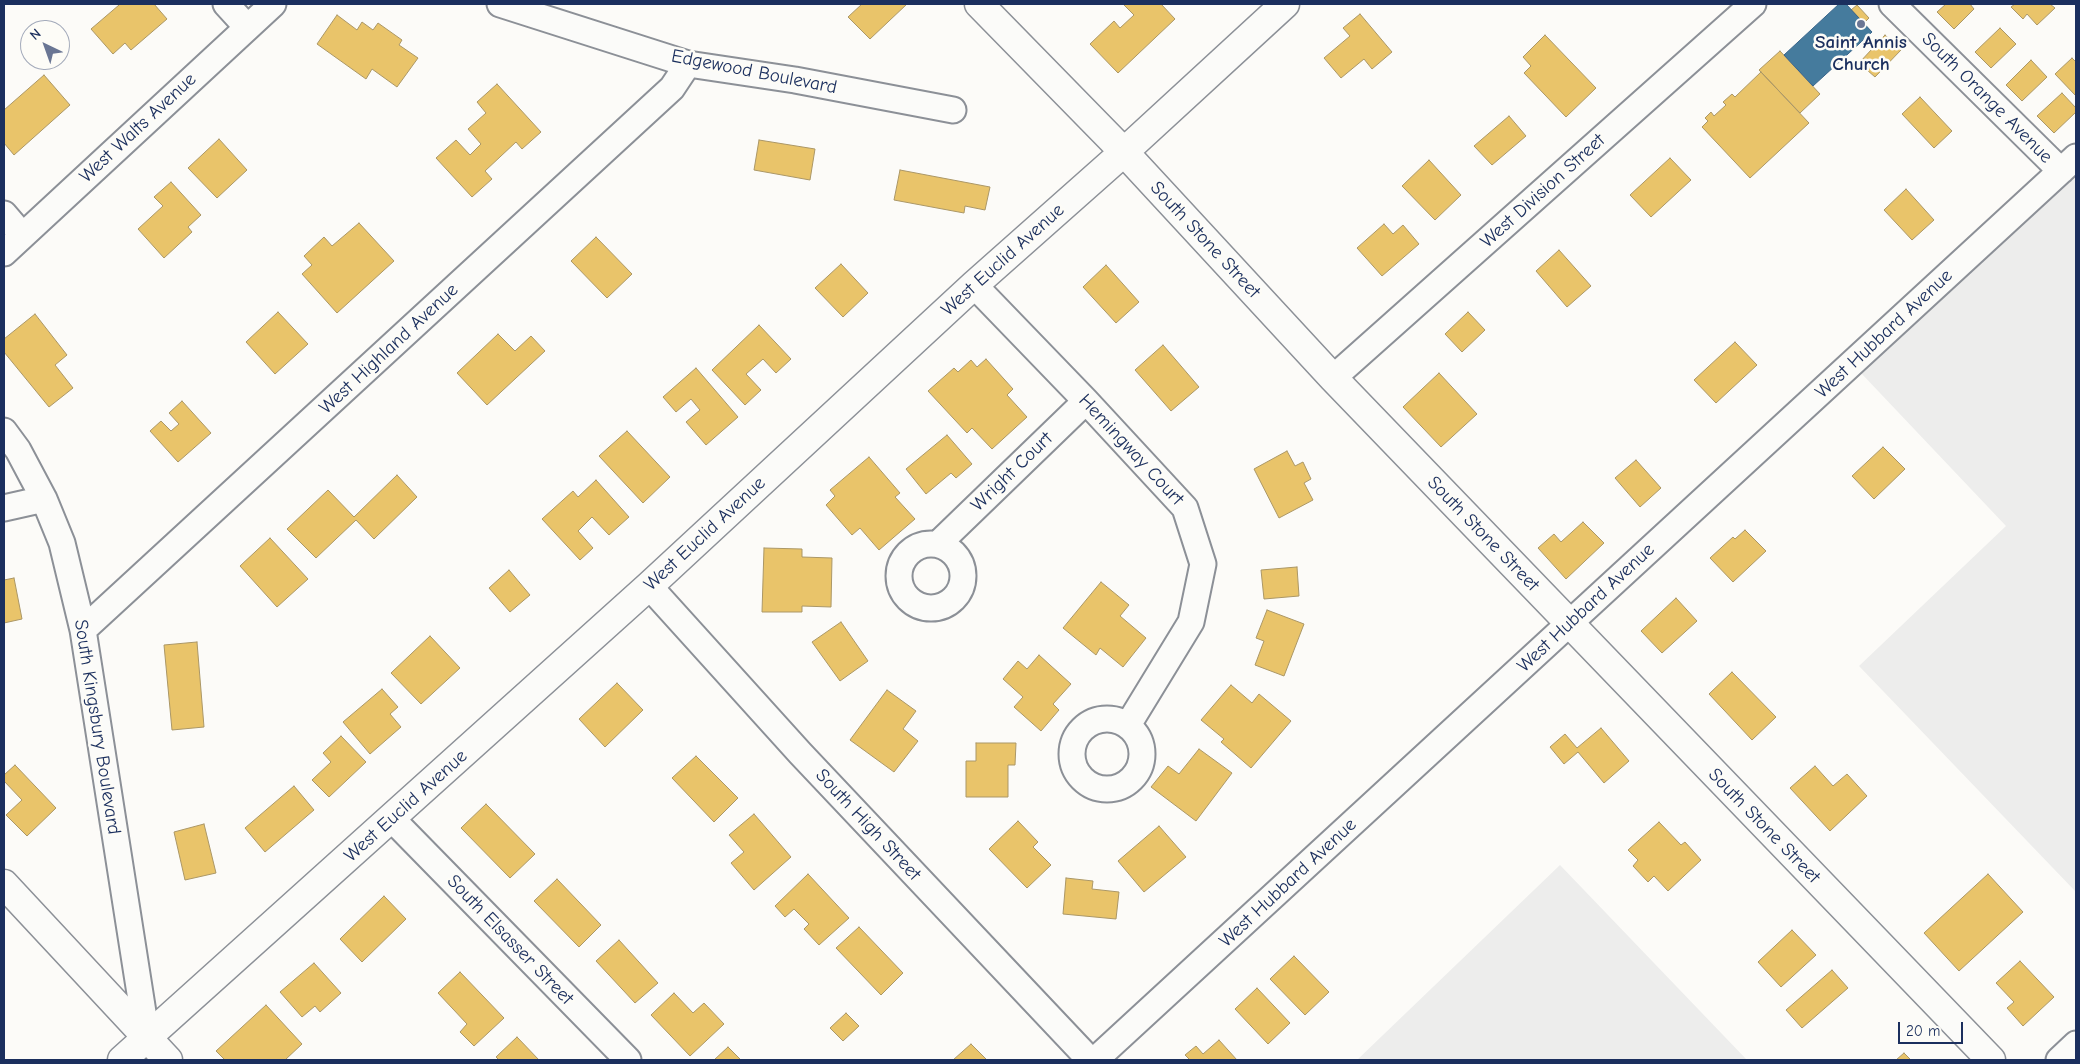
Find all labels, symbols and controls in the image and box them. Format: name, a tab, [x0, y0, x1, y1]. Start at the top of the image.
marker: Saint Annis Church	[1855, 18, 1867, 30]
north arrow	[20, 20, 70, 70]
text: N	[26, 25, 44, 44]
street label: South Orange Avenue	[1917, 28, 2057, 168]
place label: Saint Annis Church	[1815, 32, 1907, 76]
street label: Edgewood Boulevard	[669, 45, 839, 99]
street label: West Walts Avenue	[75, 68, 201, 188]
street label: West Division Street	[1476, 129, 1610, 253]
street label: South Stone Street	[1145, 177, 1265, 303]
street label: West Euclid Avenue	[937, 199, 1069, 321]
street label: West Hubbard Avenue	[1811, 265, 1957, 403]
street label: West Highland Avenue	[315, 279, 463, 419]
street label: Hemingway Court	[1074, 390, 1188, 510]
street label: Wright Court	[966, 427, 1058, 517]
street label: West Euclid Avenue	[640, 472, 770, 596]
street label: South Stone Street	[1422, 472, 1544, 596]
street label: West Hubbard Avenue	[1513, 539, 1659, 677]
street label: South Kingsbury Boulevard	[69, 618, 125, 836]
street label: West Euclid Avenue	[340, 745, 472, 867]
street label: South High Street	[810, 764, 926, 886]
street label: South Stone Street	[1703, 764, 1825, 888]
street label: West Hubbard Avenue	[1215, 814, 1361, 952]
street label: South Elsasser Street	[442, 870, 578, 1010]
scale bar	[1900, 1012, 1965, 1044]
text: 20 m	[1906, 1022, 1940, 1040]

